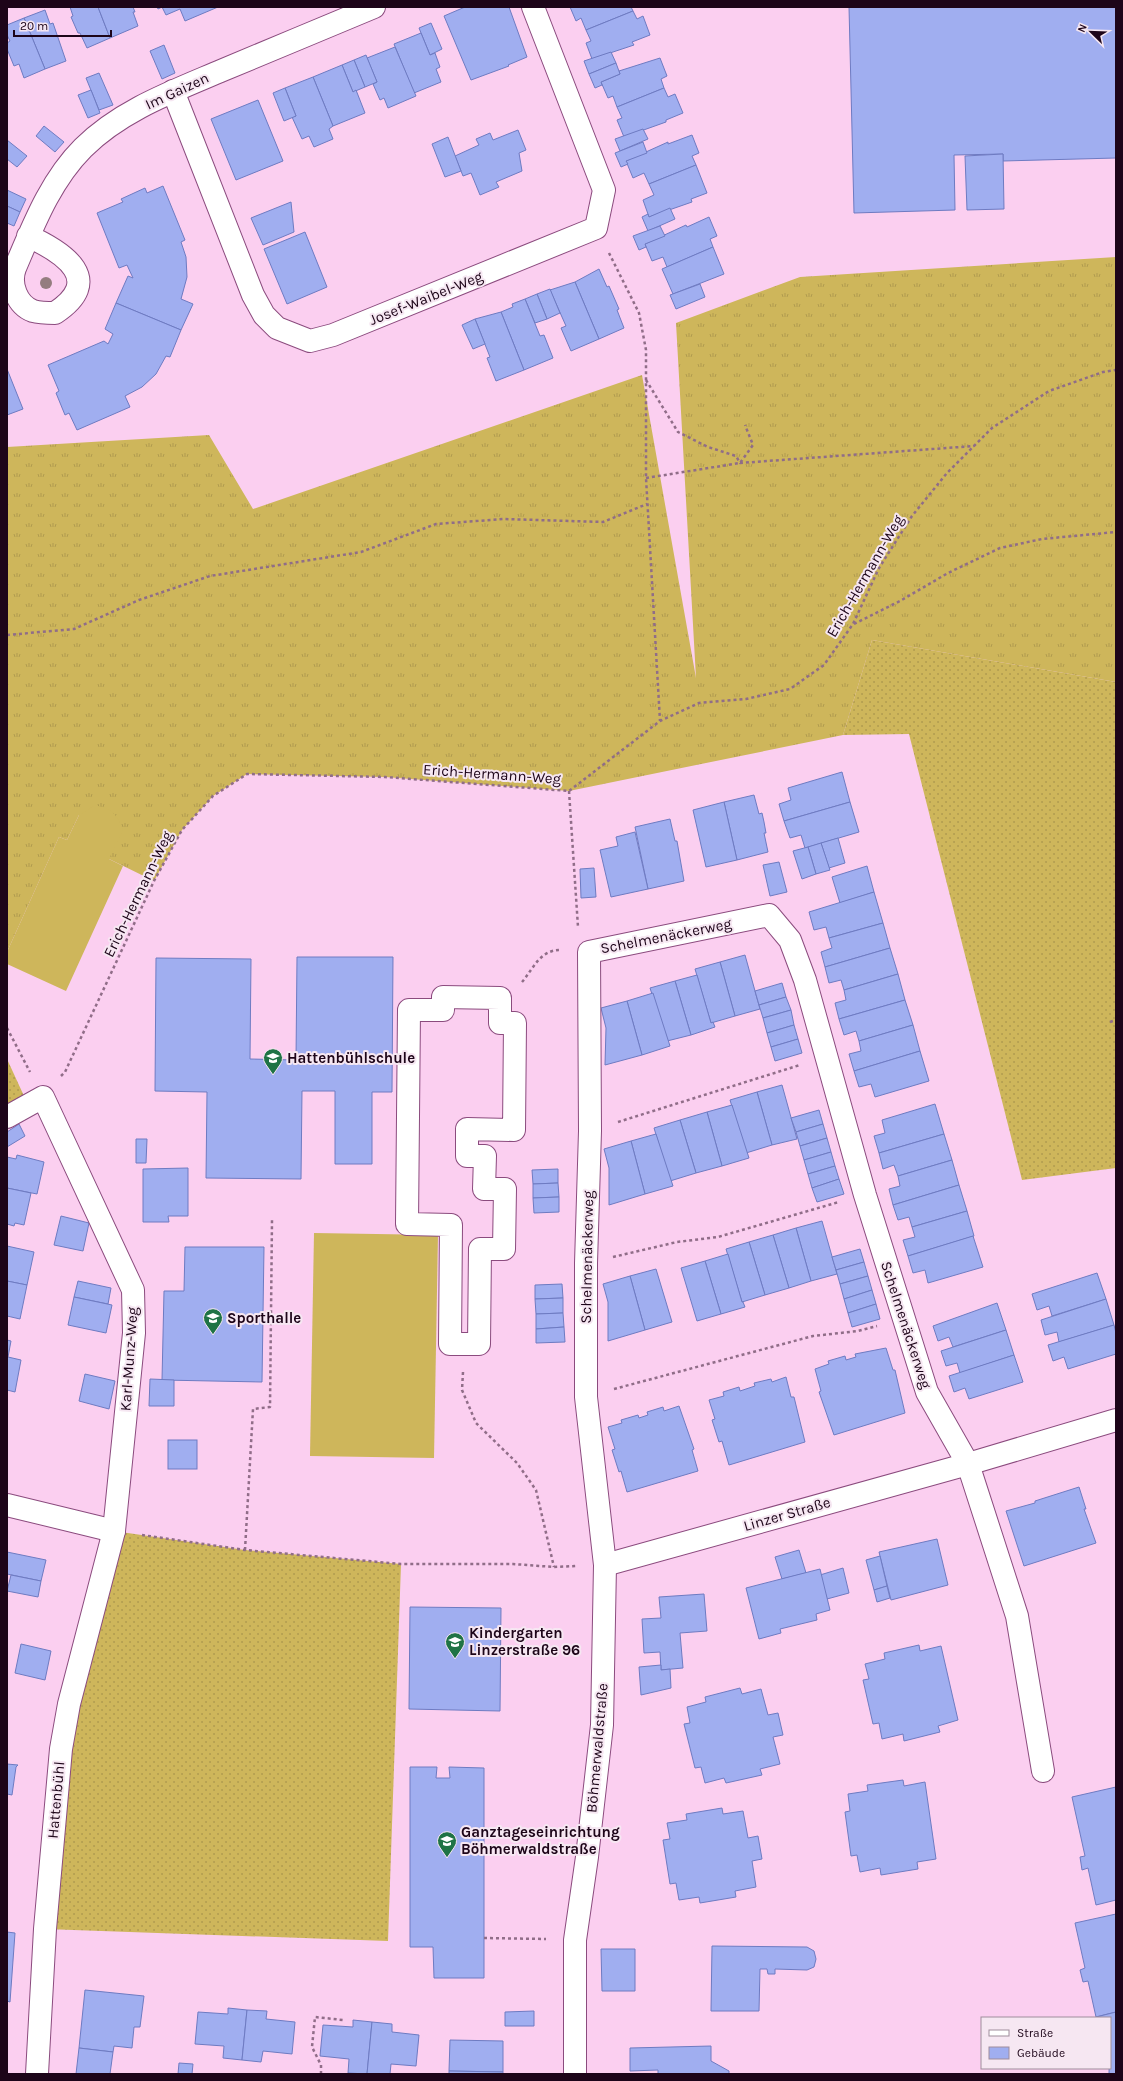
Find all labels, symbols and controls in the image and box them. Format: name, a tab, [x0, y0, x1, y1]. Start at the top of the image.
scale bar	[14, 12, 111, 38]
north arrow	[1071, 12, 1111, 52]
text: 20 m	[20, 19, 48, 33]
text: N	[1075, 22, 1090, 34]
street label: Im Gaizen	[142, 68, 212, 114]
street label: Josef-Waibel-Weg	[367, 267, 486, 329]
street label: Erich-Hermann-Weg	[823, 511, 908, 640]
street label: Erich-Hermann-Weg	[422, 760, 562, 788]
street label: Erich-Hermann-Weg	[100, 827, 177, 960]
street label: Schelmenäckerweg	[599, 914, 734, 958]
school or university icon: Hattenbühlschule	[262, 1047, 284, 1075]
place label: Hattenbühlschule	[287, 1049, 415, 1067]
street label: Schelmenäckerweg	[577, 1190, 597, 1324]
street label: Schelmenäckerweg	[877, 1259, 935, 1392]
street label: Karl-Munz-Weg	[116, 1306, 142, 1412]
school or university icon: Sporthalle	[202, 1307, 224, 1335]
place label: Sporthalle	[227, 1309, 301, 1327]
street label: Linzer Straße	[741, 1493, 833, 1535]
place label: Kindergarten Linzerstraße 96	[469, 1624, 580, 1659]
school or university icon: Kindergarten Linzerstraße 96	[444, 1631, 466, 1659]
street label: Böhmerwaldstraße	[582, 1682, 612, 1814]
street label: Hattenbühl	[44, 1761, 68, 1839]
place label: Ganztageseinrichtung Böhmerwaldstraße	[461, 1823, 620, 1858]
school or university icon: Ganztageseinrichtung Böhmerwaldstraße	[436, 1830, 458, 1858]
legend	[981, 2017, 1111, 2069]
text: Straße	[1017, 2026, 1053, 2040]
text: Gebäude	[1017, 2046, 1065, 2060]

